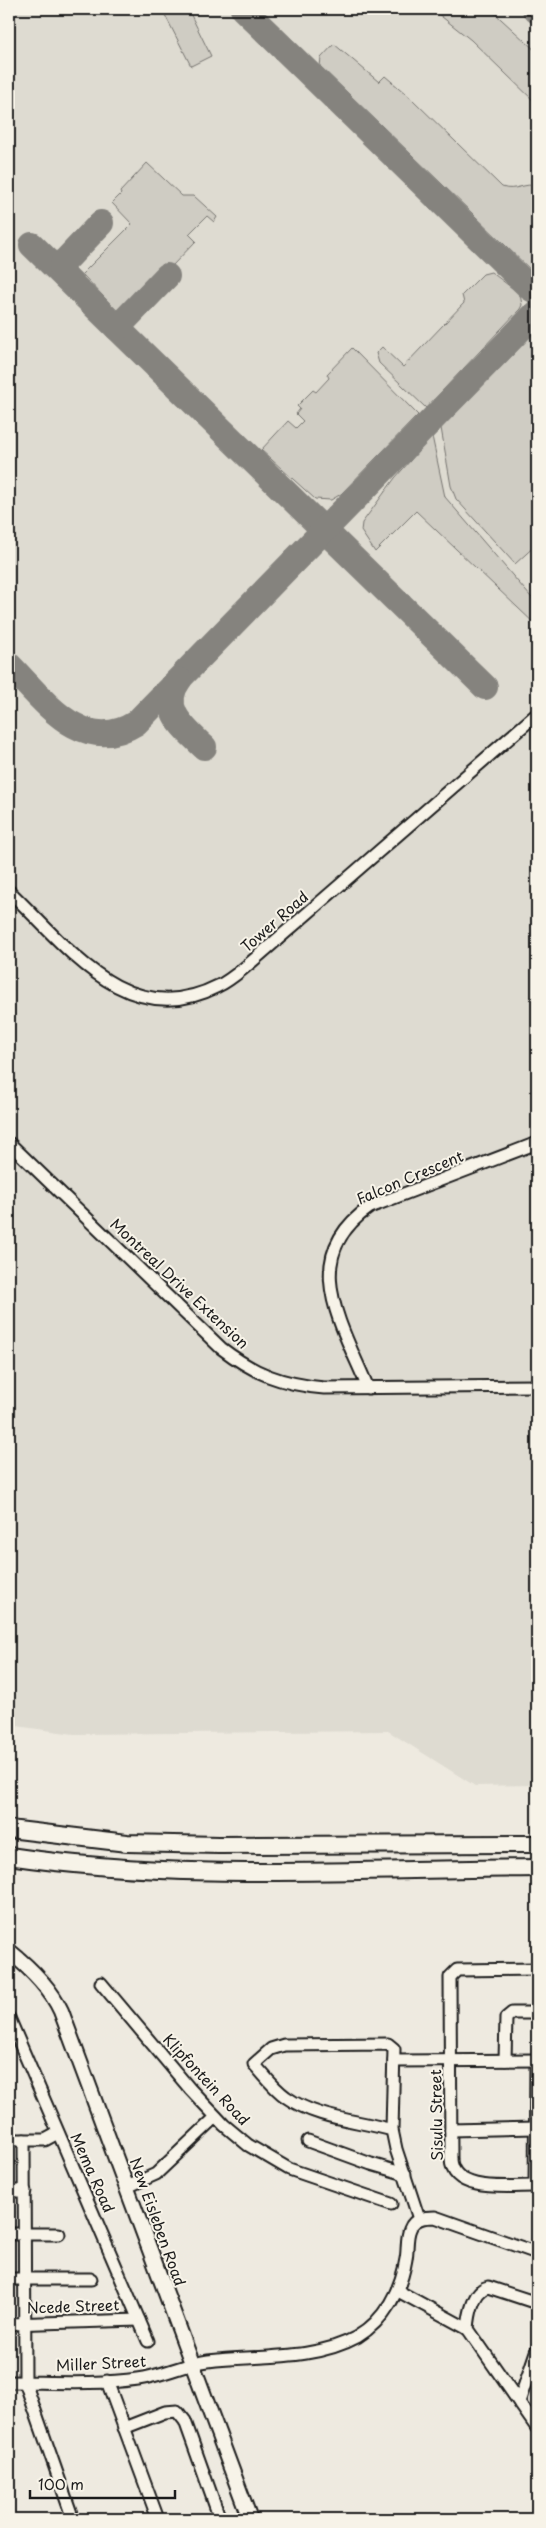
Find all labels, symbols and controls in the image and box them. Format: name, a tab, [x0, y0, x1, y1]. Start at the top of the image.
street label: Tower Road	[235, 885, 313, 957]
street label: Falcon Crescent	[352, 1144, 466, 1210]
street label: Montreal Drive Extension	[105, 1212, 255, 1354]
street label: Klipfontein Road	[158, 2028, 256, 2130]
street label: Sisulu Street	[423, 2069, 448, 2161]
street label: Mema Road	[65, 2129, 121, 2216]
street label: New Eisleben Road	[124, 2154, 192, 2289]
street label: Ncede Street	[26, 2292, 120, 2319]
street label: Miller Street	[55, 2349, 147, 2376]
scale bar	[30, 2468, 175, 2500]
text: 100 m	[38, 2472, 84, 2495]

